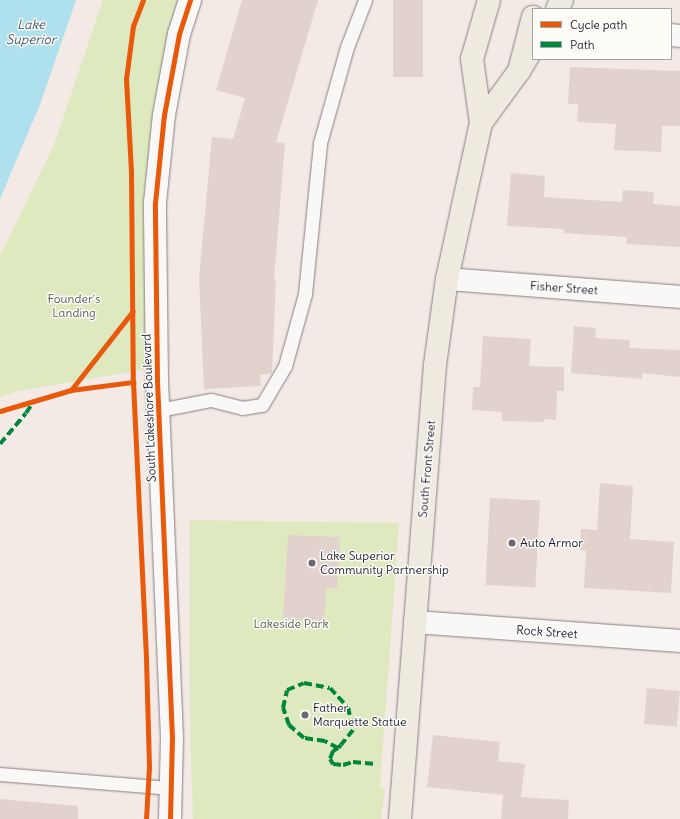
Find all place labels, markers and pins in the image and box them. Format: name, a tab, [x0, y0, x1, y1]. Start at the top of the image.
place label: Auto Armor	[520, 536, 583, 550]
marker: Auto Armor	[507, 538, 517, 548]
place label: Lake Superior Community Partnership	[320, 549, 449, 577]
marker: Lake Superior Community Partnership	[307, 558, 317, 568]
place label: Father Marquette Statue	[313, 701, 406, 729]
marker: Father Marquette Statue	[300, 710, 310, 720]

